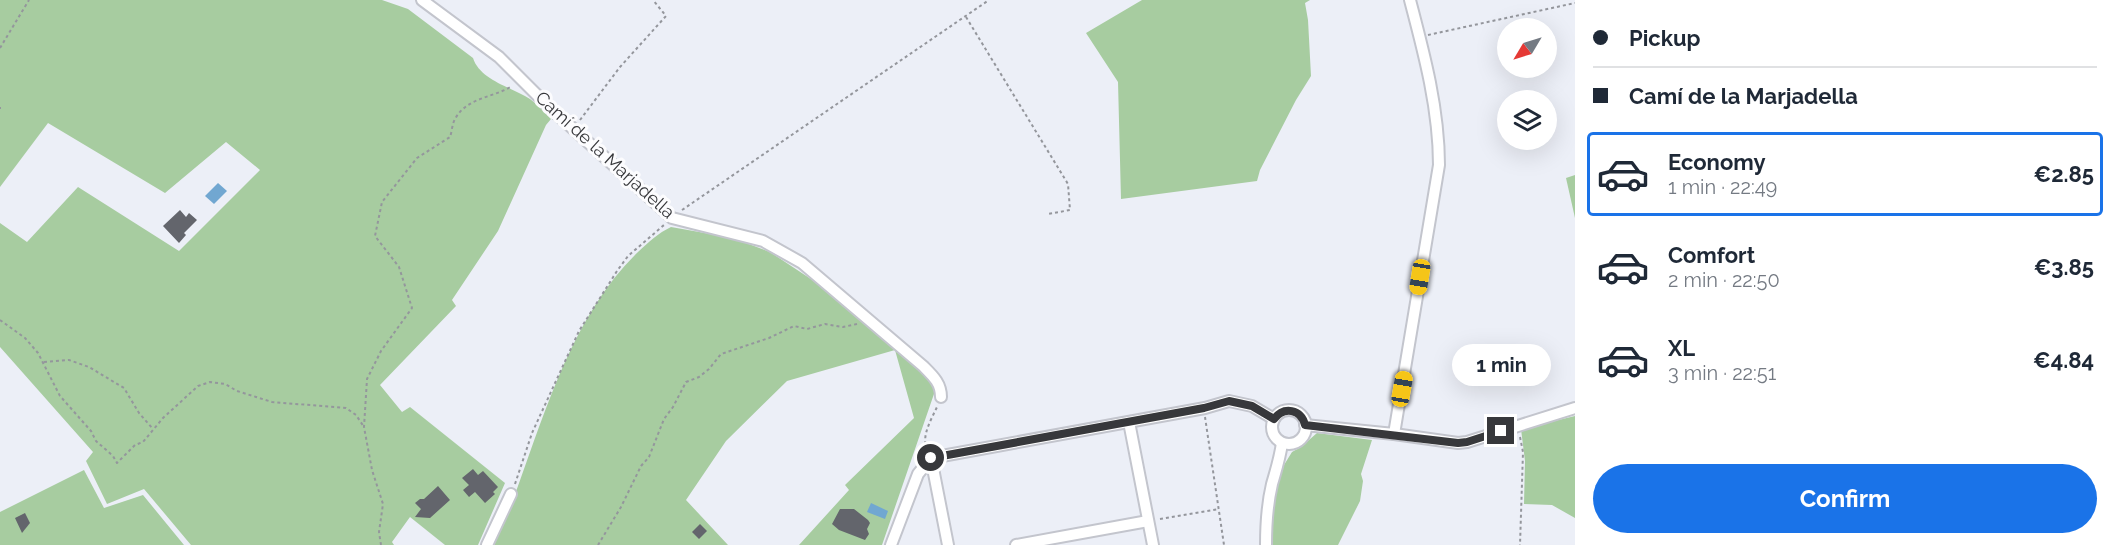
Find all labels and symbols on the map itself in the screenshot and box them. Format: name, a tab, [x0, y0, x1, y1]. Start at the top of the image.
north arrow	[1497, 18, 1557, 78]
street label: Camí de la Marjadella	[531, 87, 679, 223]
car	[1408, 258, 1432, 296]
callout: 1 min	[1452, 344, 1550, 386]
car	[1390, 370, 1414, 408]
route end	[1487, 417, 1514, 444]
route start	[917, 444, 944, 471]

